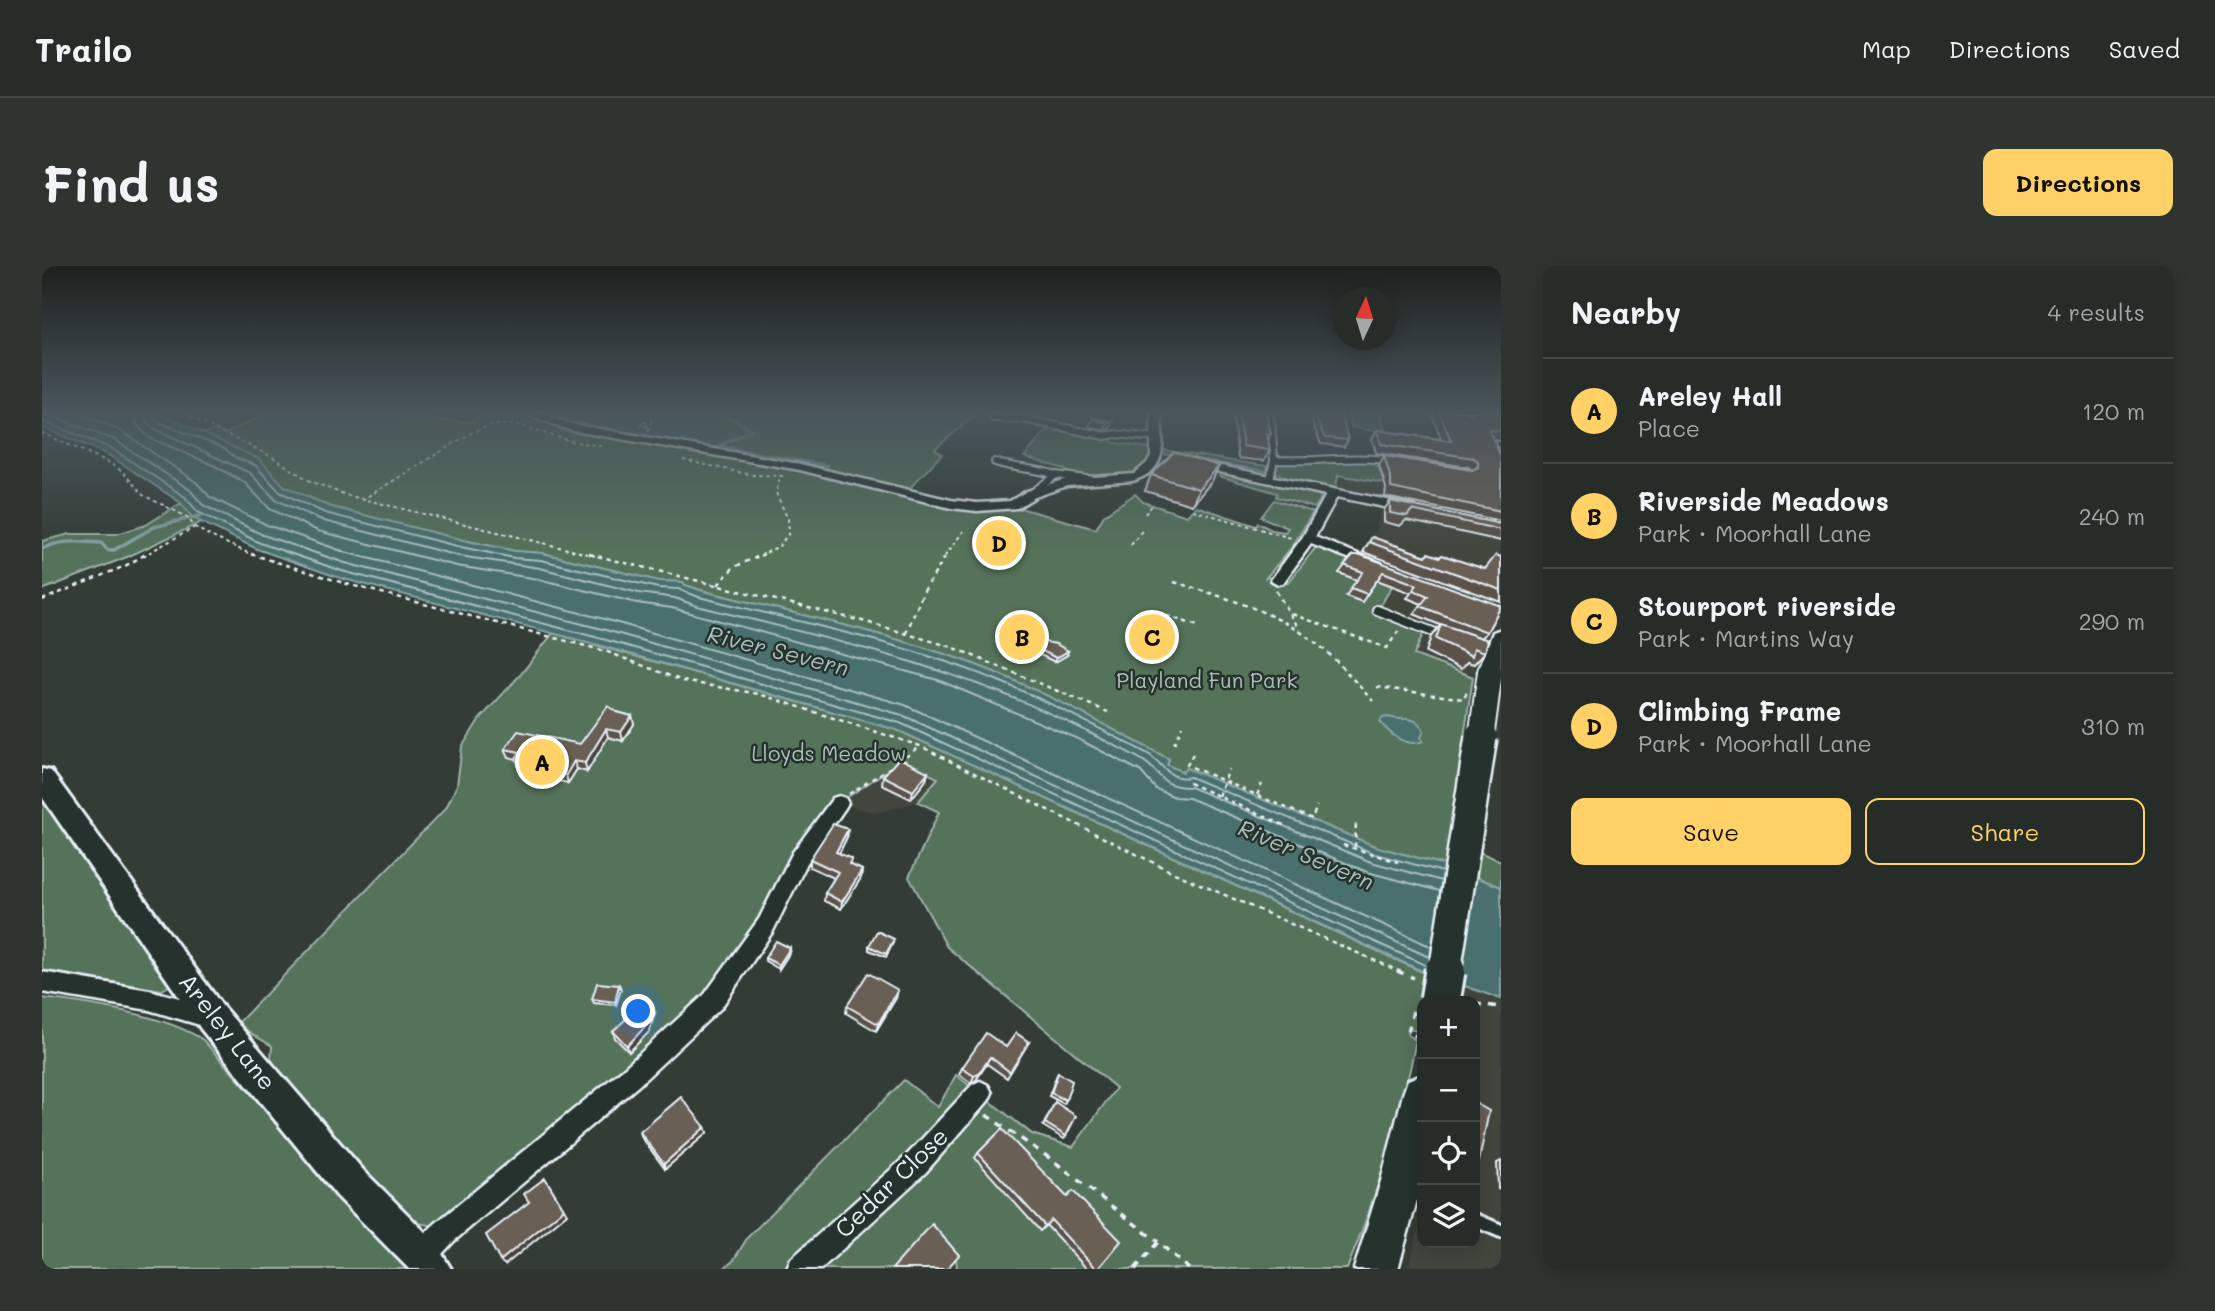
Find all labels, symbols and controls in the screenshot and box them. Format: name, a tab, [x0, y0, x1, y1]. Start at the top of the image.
text: Trailo	[35, 27, 132, 70]
text: Map	[1862, 33, 1911, 64]
text: Directions	[1949, 33, 2071, 64]
text: Saved	[2109, 33, 2180, 64]
button: Directions	[1983, 149, 2173, 216]
text: Find us	[42, 151, 220, 214]
north arrow	[1333, 287, 1396, 350]
text: Nearby	[1571, 292, 1681, 332]
text: 4 results	[2048, 297, 2145, 327]
text: Areley Hall	[1638, 379, 1782, 413]
text: A	[1586, 396, 1602, 426]
text: 120 m	[2082, 396, 2145, 426]
text: Place	[1638, 413, 1700, 443]
text: Riverside Meadows	[1638, 484, 1889, 518]
text: B	[1586, 501, 1602, 531]
text: 240 m	[2079, 501, 2145, 531]
pin: D	[976, 517, 1022, 569]
text: Park · Moorhall Lane	[1638, 518, 1872, 548]
text: Stourport riverside	[1638, 589, 1896, 623]
text: C	[1585, 606, 1603, 636]
text: 290 m	[2079, 606, 2145, 636]
pin: B	[999, 611, 1045, 663]
pin: C	[1129, 611, 1175, 663]
water label: River Severn	[704, 618, 852, 682]
text: Park · Martins Way	[1638, 623, 1854, 653]
park label: Playland Fun Park	[1116, 666, 1298, 693]
text: Climbing Frame	[1638, 694, 1841, 728]
text: D	[1586, 711, 1602, 741]
text: 310 m	[2081, 711, 2145, 741]
text: Park · Moorhall Lane	[1638, 728, 1872, 758]
pin: A	[519, 736, 565, 788]
park label: Lloyds Meadow	[752, 739, 906, 766]
button: Save	[1571, 798, 1851, 865]
button: Share	[1865, 798, 2145, 865]
water label: River Severn	[1234, 812, 1379, 896]
street label: Areley Lane	[173, 966, 284, 1096]
your location	[621, 994, 655, 1028]
map controls	[1417, 996, 1480, 1248]
button: +	[1417, 996, 1480, 1059]
button: −	[1417, 1059, 1480, 1122]
street label: Cedar Close	[828, 1120, 954, 1244]
button: locate	[1417, 1122, 1480, 1185]
button: layers	[1417, 1185, 1480, 1248]

